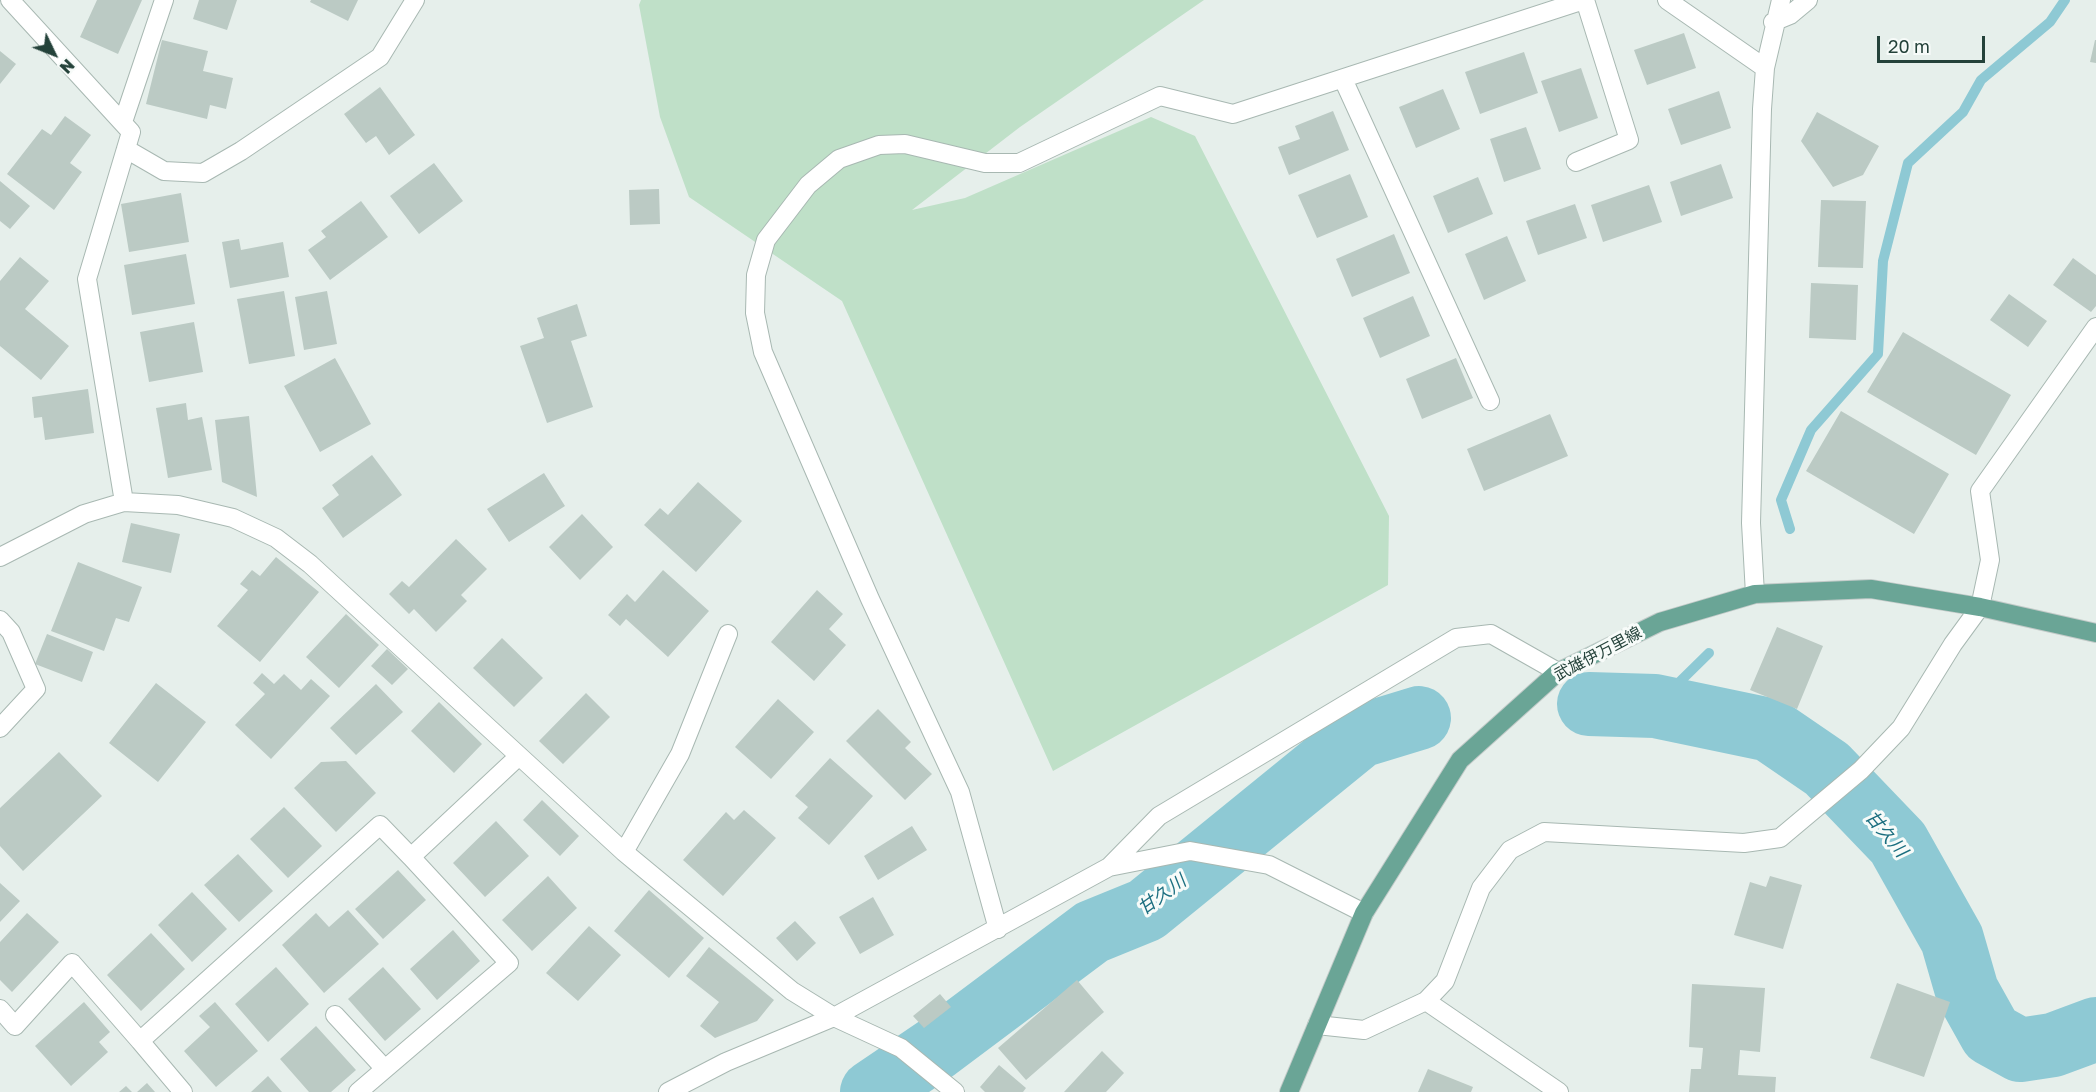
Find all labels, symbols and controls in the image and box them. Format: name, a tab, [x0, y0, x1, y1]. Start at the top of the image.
north arrow	[24, 24, 84, 84]
scale bar	[1880, 24, 1988, 62]
text: 20 m	[1888, 35, 1930, 57]
text: N	[56, 55, 79, 78]
street label: 武雄伊万里線	[1551, 623, 1645, 685]
water label: 甘久川	[1860, 806, 1912, 862]
water label: 甘久川	[1134, 870, 1190, 920]

